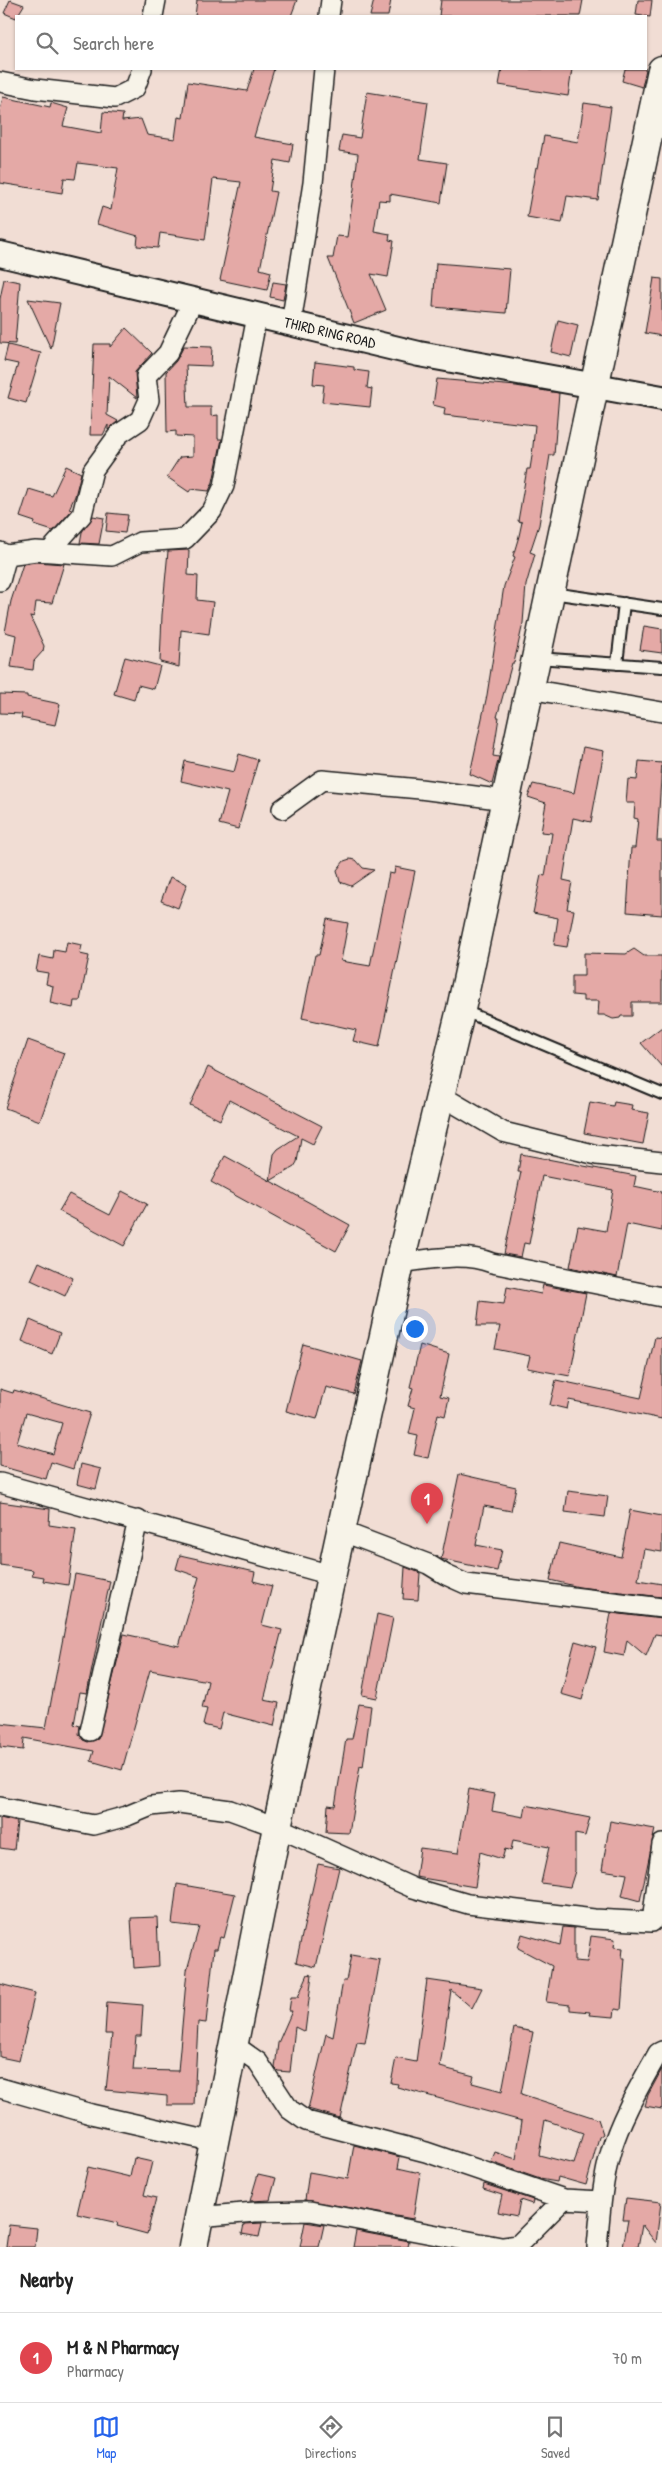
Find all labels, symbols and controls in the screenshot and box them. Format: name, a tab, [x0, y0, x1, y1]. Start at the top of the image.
search box	[15, 15, 647, 70]
icon: search	[33, 29, 61, 57]
text: Search here	[73, 30, 154, 56]
street label: THIRD RING ROAD	[282, 311, 379, 353]
your location	[402, 1316, 428, 1342]
pin: 1	[411, 1483, 443, 1524]
text: Nearby	[20, 2265, 73, 2294]
text: M & N Pharmacy	[67, 2334, 179, 2360]
text: 1	[33, 2347, 39, 2369]
text: 70 m	[612, 2347, 642, 2369]
text: Pharmacy	[67, 2360, 124, 2382]
tab: Map	[92, 2413, 120, 2462]
tab: Directions	[305, 2413, 356, 2462]
tab: Saved	[541, 2413, 570, 2462]

